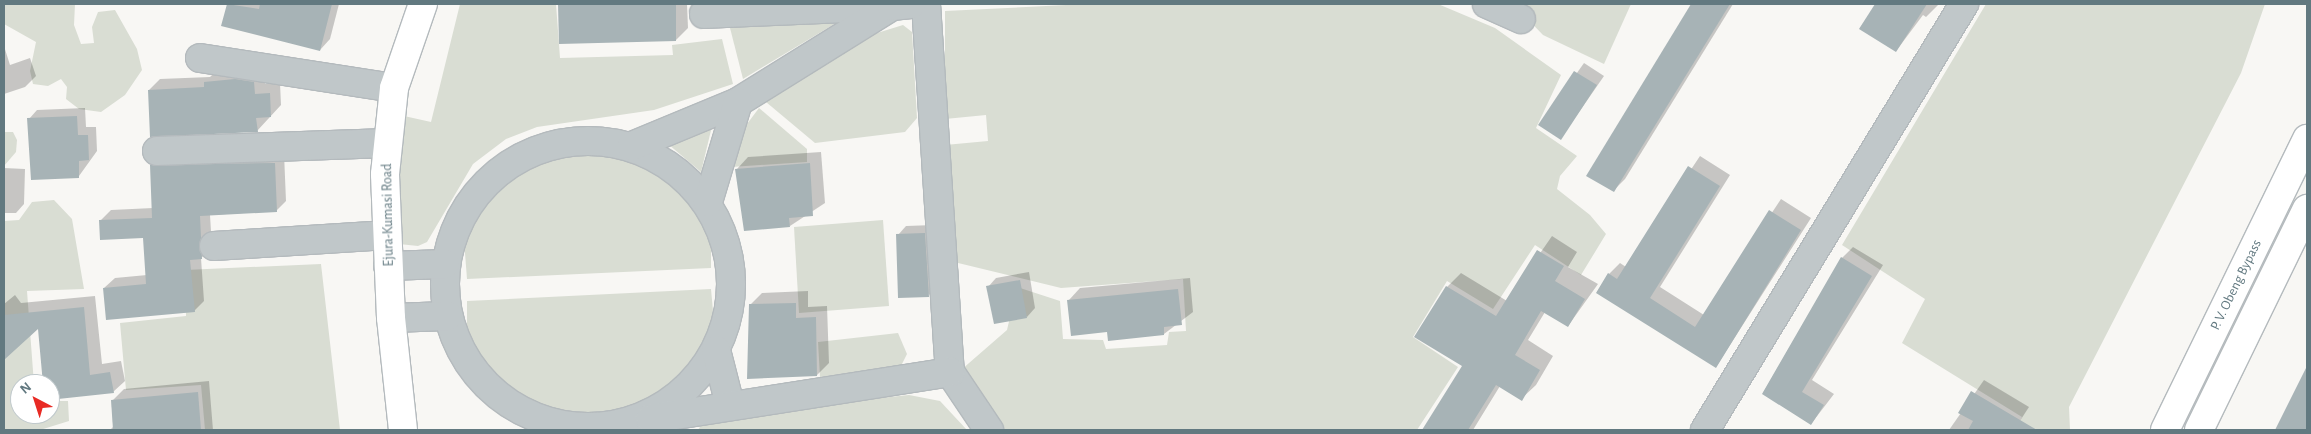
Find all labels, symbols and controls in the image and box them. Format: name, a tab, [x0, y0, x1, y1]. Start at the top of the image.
street label: Ejura-Kumasi Road	[379, 163, 397, 267]
street label: P. V. Obeng Bypass	[2207, 237, 2265, 333]
north arrow	[10, 374, 60, 424]
text: N	[18, 380, 34, 397]

